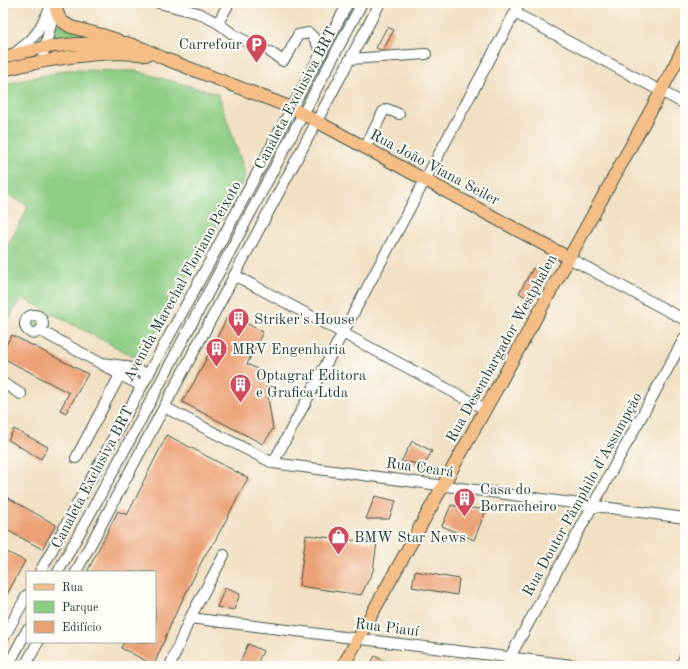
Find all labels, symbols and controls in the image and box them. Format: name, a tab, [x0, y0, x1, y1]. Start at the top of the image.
street label: Canaleta Exclusiva BRT	[252, 25, 340, 172]
parking icon: Carrefour	[244, 31, 270, 64]
place label: Carrefour	[179, 38, 242, 53]
street label: Rua João Viana Seiler	[367, 128, 502, 209]
street label: Avenida Marechal Floriano Peixoto	[122, 179, 245, 384]
street label: Rua Desembargador Westphalen	[444, 252, 560, 445]
building icon: Striker's House	[225, 306, 251, 339]
place label: Striker's House	[254, 313, 355, 328]
building icon: MRV Engenharia	[203, 336, 229, 369]
place label: MRV Engenharia	[232, 343, 346, 358]
place label: Optagraf Editora e Grafica Ltda	[256, 369, 367, 401]
building icon: Optagraf Editora e Grafica Ltda	[228, 371, 254, 404]
street label: Rua Doutor Pâmphilo d'Assumpção	[521, 390, 646, 599]
street label: Canaleta Exclusiva BRT	[49, 404, 137, 551]
street label: Rua Ceará	[385, 456, 455, 481]
place label: Casa do Borracheiro	[480, 483, 557, 515]
building icon: Casa do Borracheiro	[451, 485, 477, 518]
shop icon: BMW Star News	[326, 524, 352, 557]
place label: BMW Star News	[354, 531, 466, 546]
legend	[26, 571, 156, 643]
text: Rua	[62, 582, 83, 594]
text: Parque	[62, 602, 99, 614]
street label: Rua Piauí	[354, 617, 420, 640]
text: Edifício	[62, 622, 101, 634]

